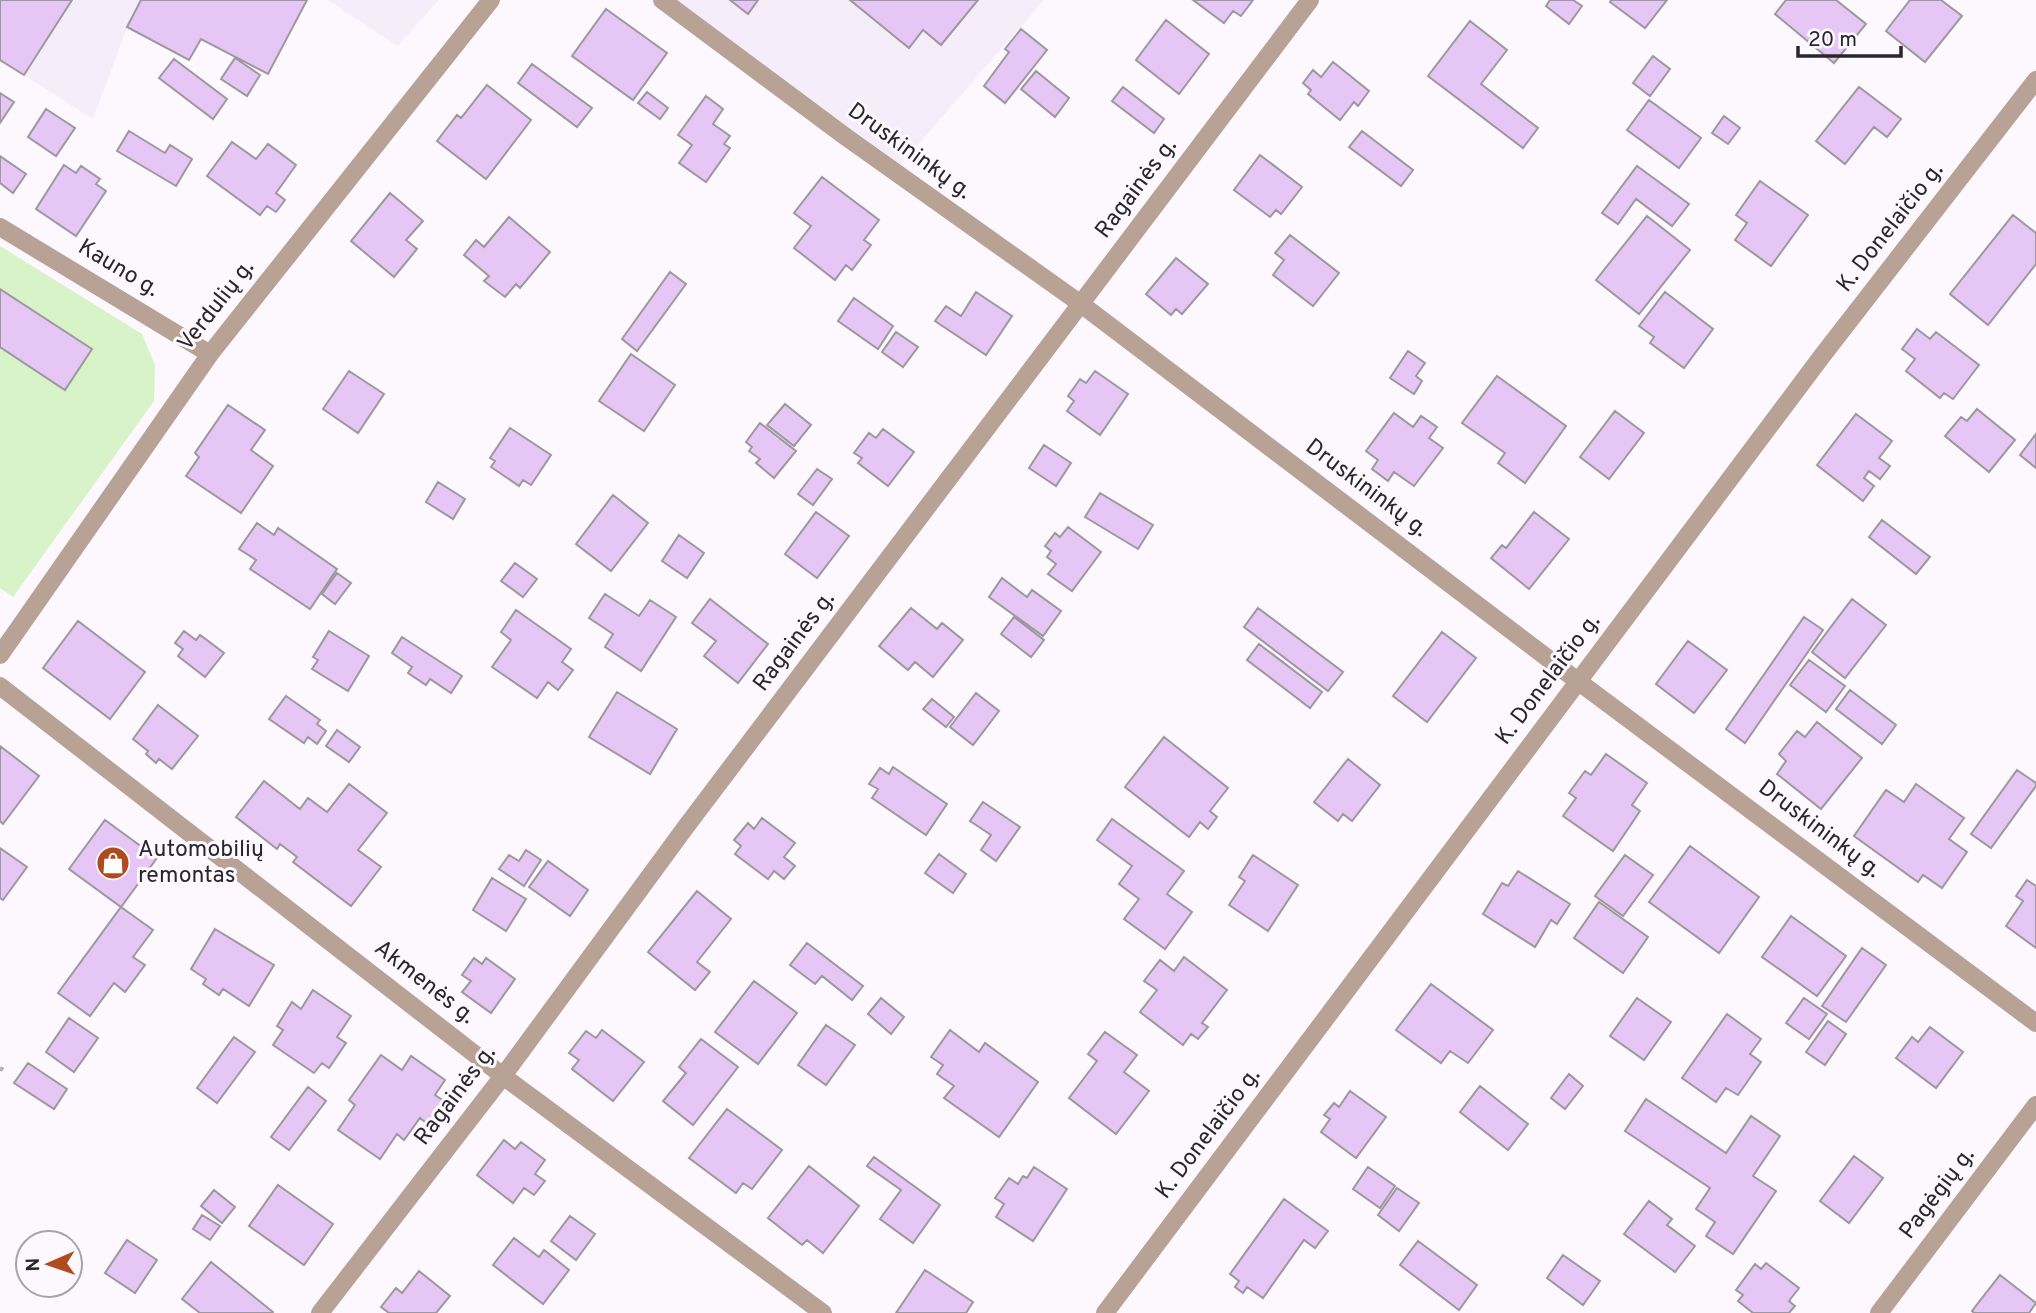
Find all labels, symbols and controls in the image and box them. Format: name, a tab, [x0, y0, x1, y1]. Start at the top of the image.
scale bar	[1798, 14, 1901, 58]
text: 20 m	[1808, 27, 1857, 54]
street label: Druskininkų g.	[841, 97, 977, 207]
street label: Ragainės g.	[1090, 133, 1184, 245]
street label: K. Donelaičio g.	[1831, 157, 1951, 299]
street label: Kauno g.	[72, 233, 164, 305]
street label: Verdulių g.	[172, 255, 262, 357]
street label: Druskininkų g.	[1299, 433, 1433, 545]
street label: Ragainės g.	[748, 586, 842, 698]
street label: K. Donelaičio g.	[1490, 608, 1608, 752]
street label: Druskininkų g.	[1752, 774, 1886, 886]
place label: Automobilių remontas	[138, 836, 264, 891]
shop icon: Automobilių remontas	[94, 844, 132, 882]
street label: Akmenės g.	[368, 935, 480, 1031]
street label: Ragainės g.	[409, 1040, 503, 1152]
street label: K. Donelaičio g.	[1150, 1062, 1268, 1206]
street label: Pagėgių g.	[1894, 1142, 1982, 1246]
north arrow	[14, 1229, 84, 1299]
text: N	[22, 1257, 46, 1272]

